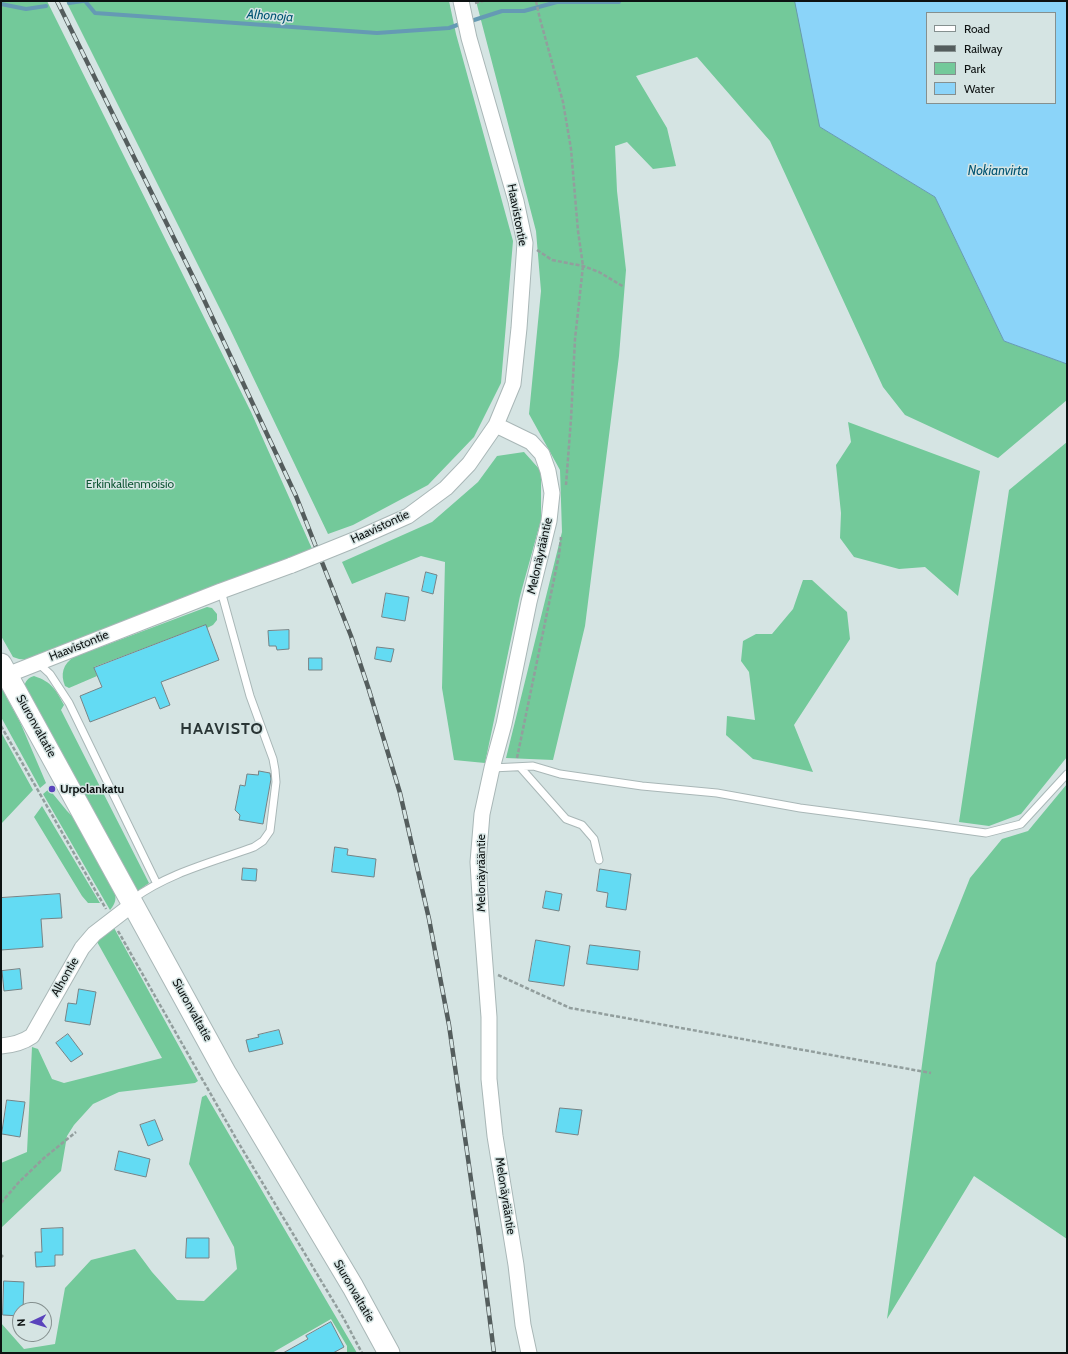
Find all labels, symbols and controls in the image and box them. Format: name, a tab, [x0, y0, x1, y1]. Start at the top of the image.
water label: Alhonoja	[246, 7, 294, 25]
legend	[926, 12, 1056, 104]
text: Road	[964, 21, 990, 36]
text: Railway	[964, 41, 1002, 56]
text: Park	[964, 61, 986, 76]
text: Water	[964, 81, 994, 96]
water label: Nokianvirta	[968, 163, 1028, 179]
street label: Haavistontie	[504, 183, 530, 247]
park label: Erkinkallenmoisio	[86, 477, 174, 491]
street label: Haavistontie	[348, 507, 412, 547]
street label: Melonäyrääntie	[524, 516, 556, 596]
street label: Haavistontie	[47, 628, 111, 664]
street label: Siuronvaltatie	[13, 692, 59, 760]
district label: HAAVISTO	[180, 719, 264, 739]
place label: Urpolankatu	[60, 782, 124, 796]
marker: Urpolankatu	[47, 784, 57, 794]
street label: Melonäyrääntie	[474, 834, 488, 912]
street label: Alhontie	[48, 955, 82, 999]
street label: Siuronvaltatie	[169, 976, 215, 1044]
street label: Melonäyrääntie	[492, 1156, 518, 1236]
street label: Siuronvaltatie	[330, 1257, 378, 1325]
north arrow	[12, 1302, 52, 1342]
text: N	[14, 1318, 28, 1327]

